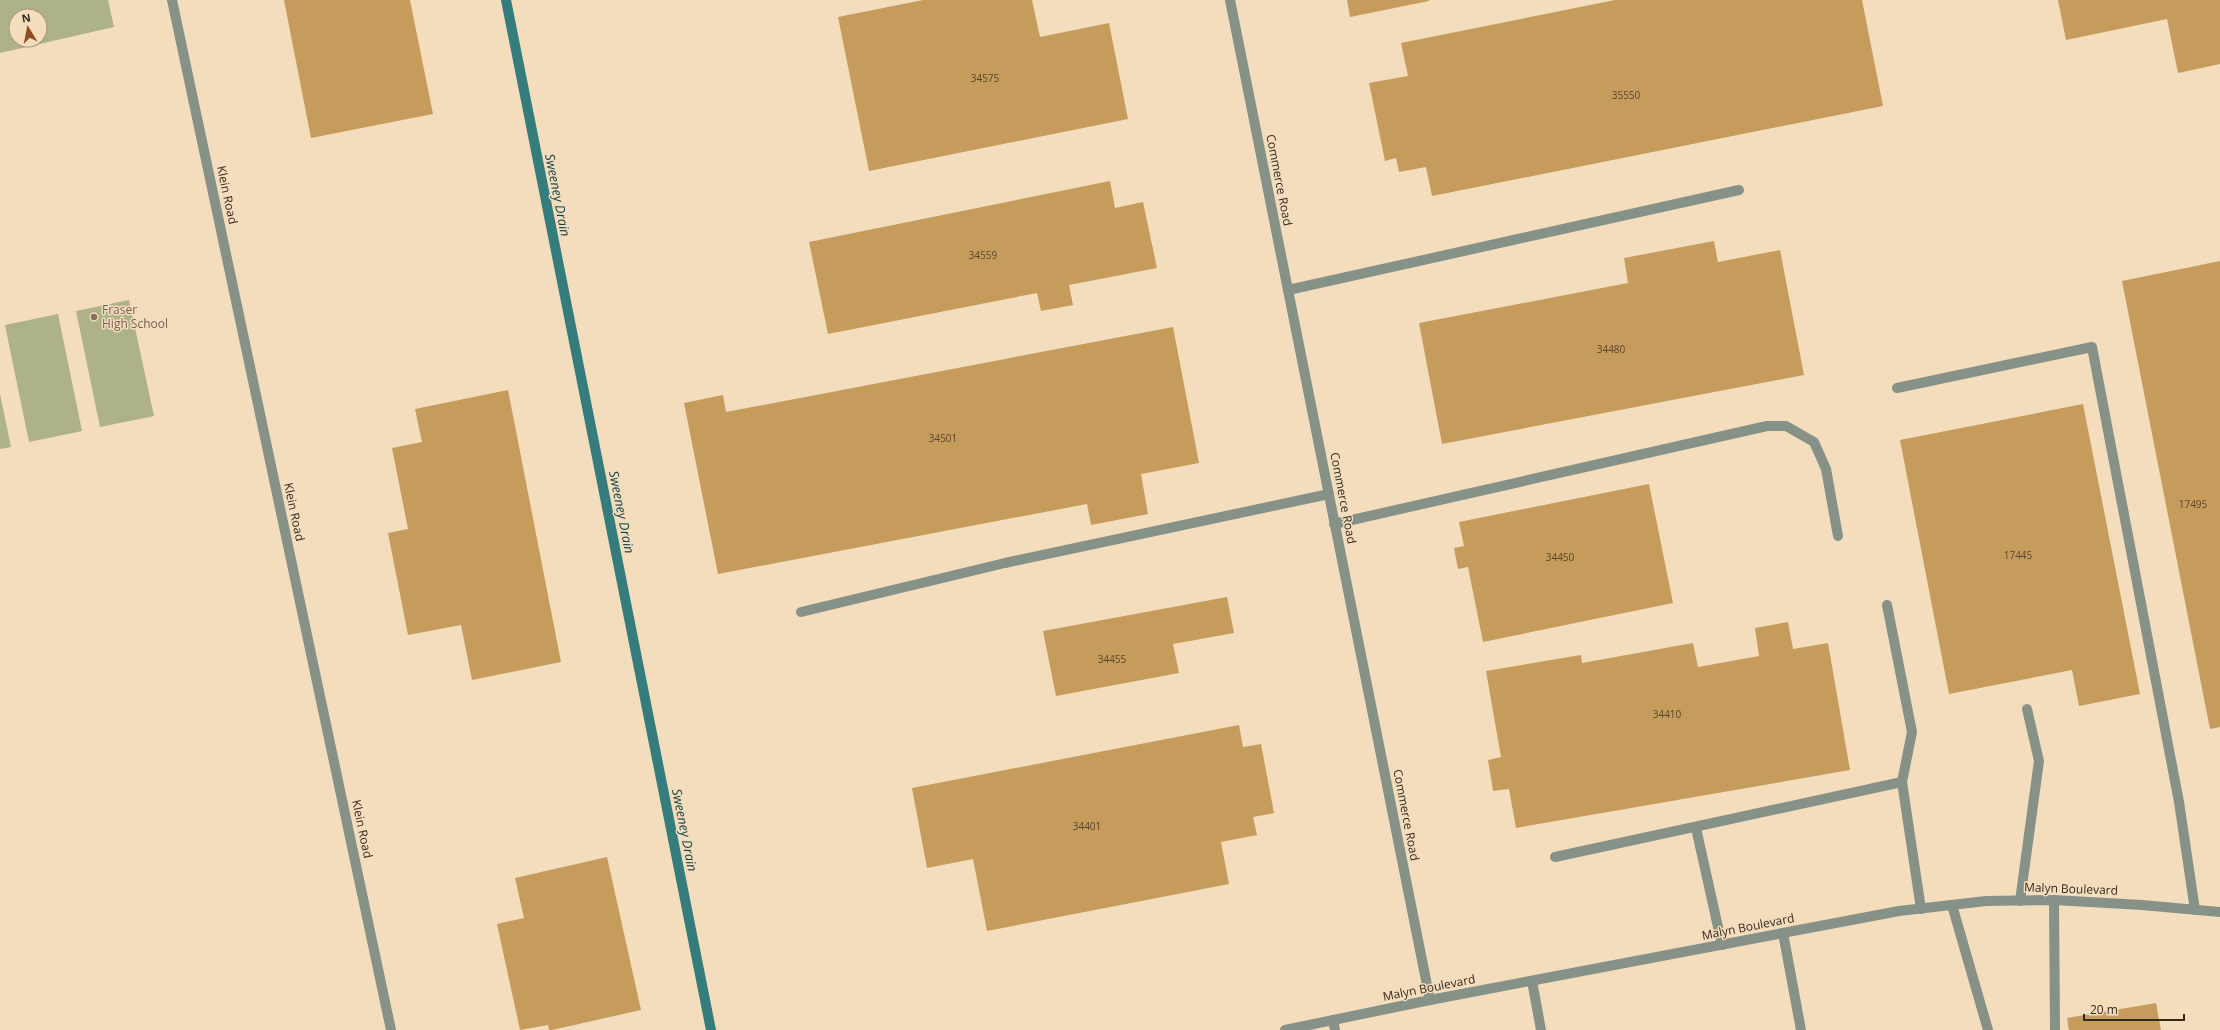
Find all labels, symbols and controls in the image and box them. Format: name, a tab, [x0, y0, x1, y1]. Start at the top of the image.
north arrow	[8, 8, 48, 48]
text: N	[20, 9, 32, 26]
house number: 34575	[971, 71, 1000, 85]
house number: 35550	[1612, 88, 1641, 102]
street label: Commerce Road	[1262, 133, 1297, 227]
water label: Sweeney Drain	[541, 152, 575, 238]
street label: Klein Road	[213, 164, 242, 226]
house number: 34559	[969, 248, 998, 262]
place label: Fraser High School	[102, 301, 168, 332]
marker: Fraser High School	[89, 312, 99, 322]
house number: 34480	[1597, 342, 1626, 356]
house number: 34501	[929, 431, 957, 445]
street label: Commerce Road	[1326, 451, 1361, 545]
water label: Sweeney Drain	[605, 469, 639, 555]
street label: Klein Road	[280, 481, 309, 543]
house number: 17495	[2179, 497, 2208, 511]
house number: 17445	[2004, 548, 2033, 562]
house number: 34450	[1546, 550, 1575, 564]
house number: 34455	[1098, 652, 1127, 666]
house number: 34410	[1653, 707, 1682, 721]
street label: Commerce Road	[1389, 768, 1424, 862]
water label: Sweeney Drain	[668, 787, 702, 873]
street label: Klein Road	[348, 798, 377, 860]
house number: 34401	[1073, 819, 1101, 833]
street label: Malyn Boulevard	[2024, 878, 2118, 899]
street label: Malyn Boulevard	[1700, 909, 1796, 944]
street label: Malyn Boulevard	[1381, 970, 1477, 1005]
scale bar	[2084, 996, 2184, 1022]
text: 20 m	[2090, 1001, 2118, 1018]

